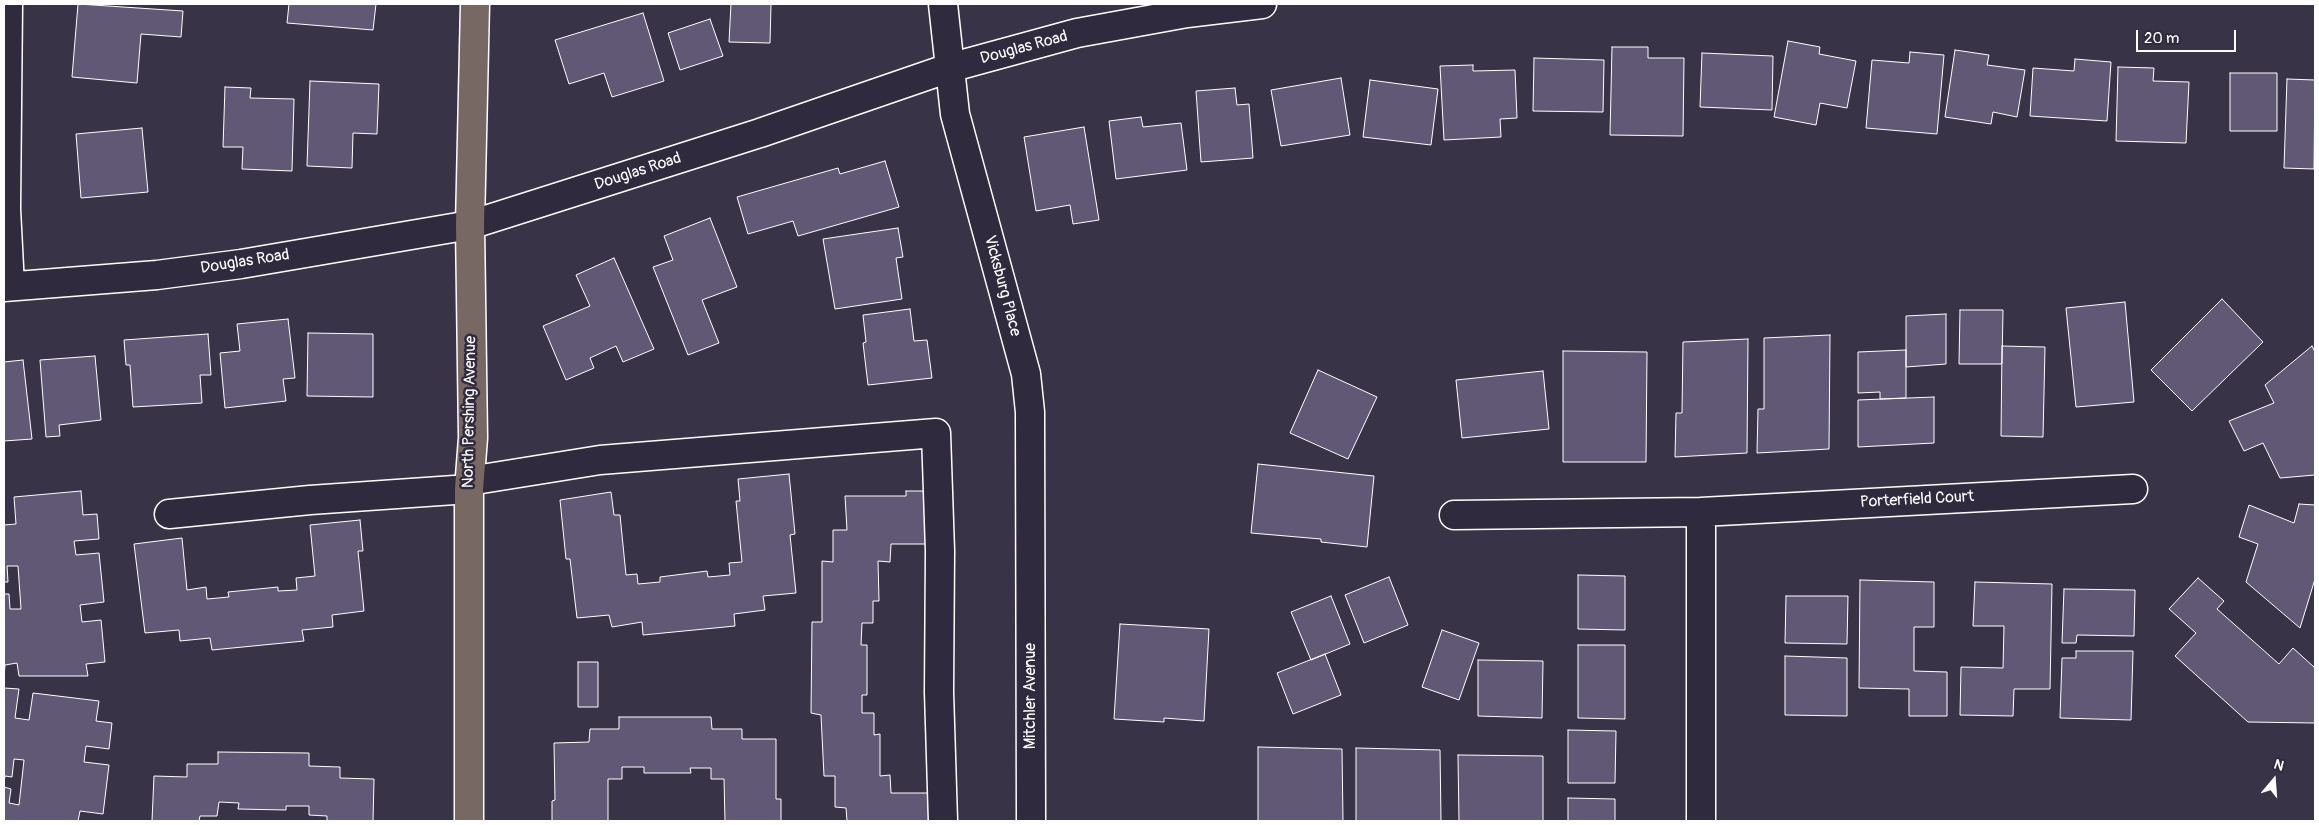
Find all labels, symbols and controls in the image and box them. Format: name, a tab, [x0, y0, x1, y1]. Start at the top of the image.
scale bar	[2139, 20, 2239, 52]
street label: Douglas Road	[978, 27, 1070, 69]
text: 20 m	[2144, 29, 2179, 48]
street label: Douglas Road	[592, 149, 684, 195]
street label: Vicksburg Place	[979, 233, 1025, 339]
street label: Douglas Road	[199, 245, 291, 279]
street label: North Pershing Avenue	[459, 336, 481, 488]
street label: Porterfield Court	[1859, 487, 1975, 513]
street label: Mitchler Avenue	[1021, 643, 1041, 749]
north arrow	[2249, 755, 2299, 805]
text: N	[2272, 756, 2286, 775]

